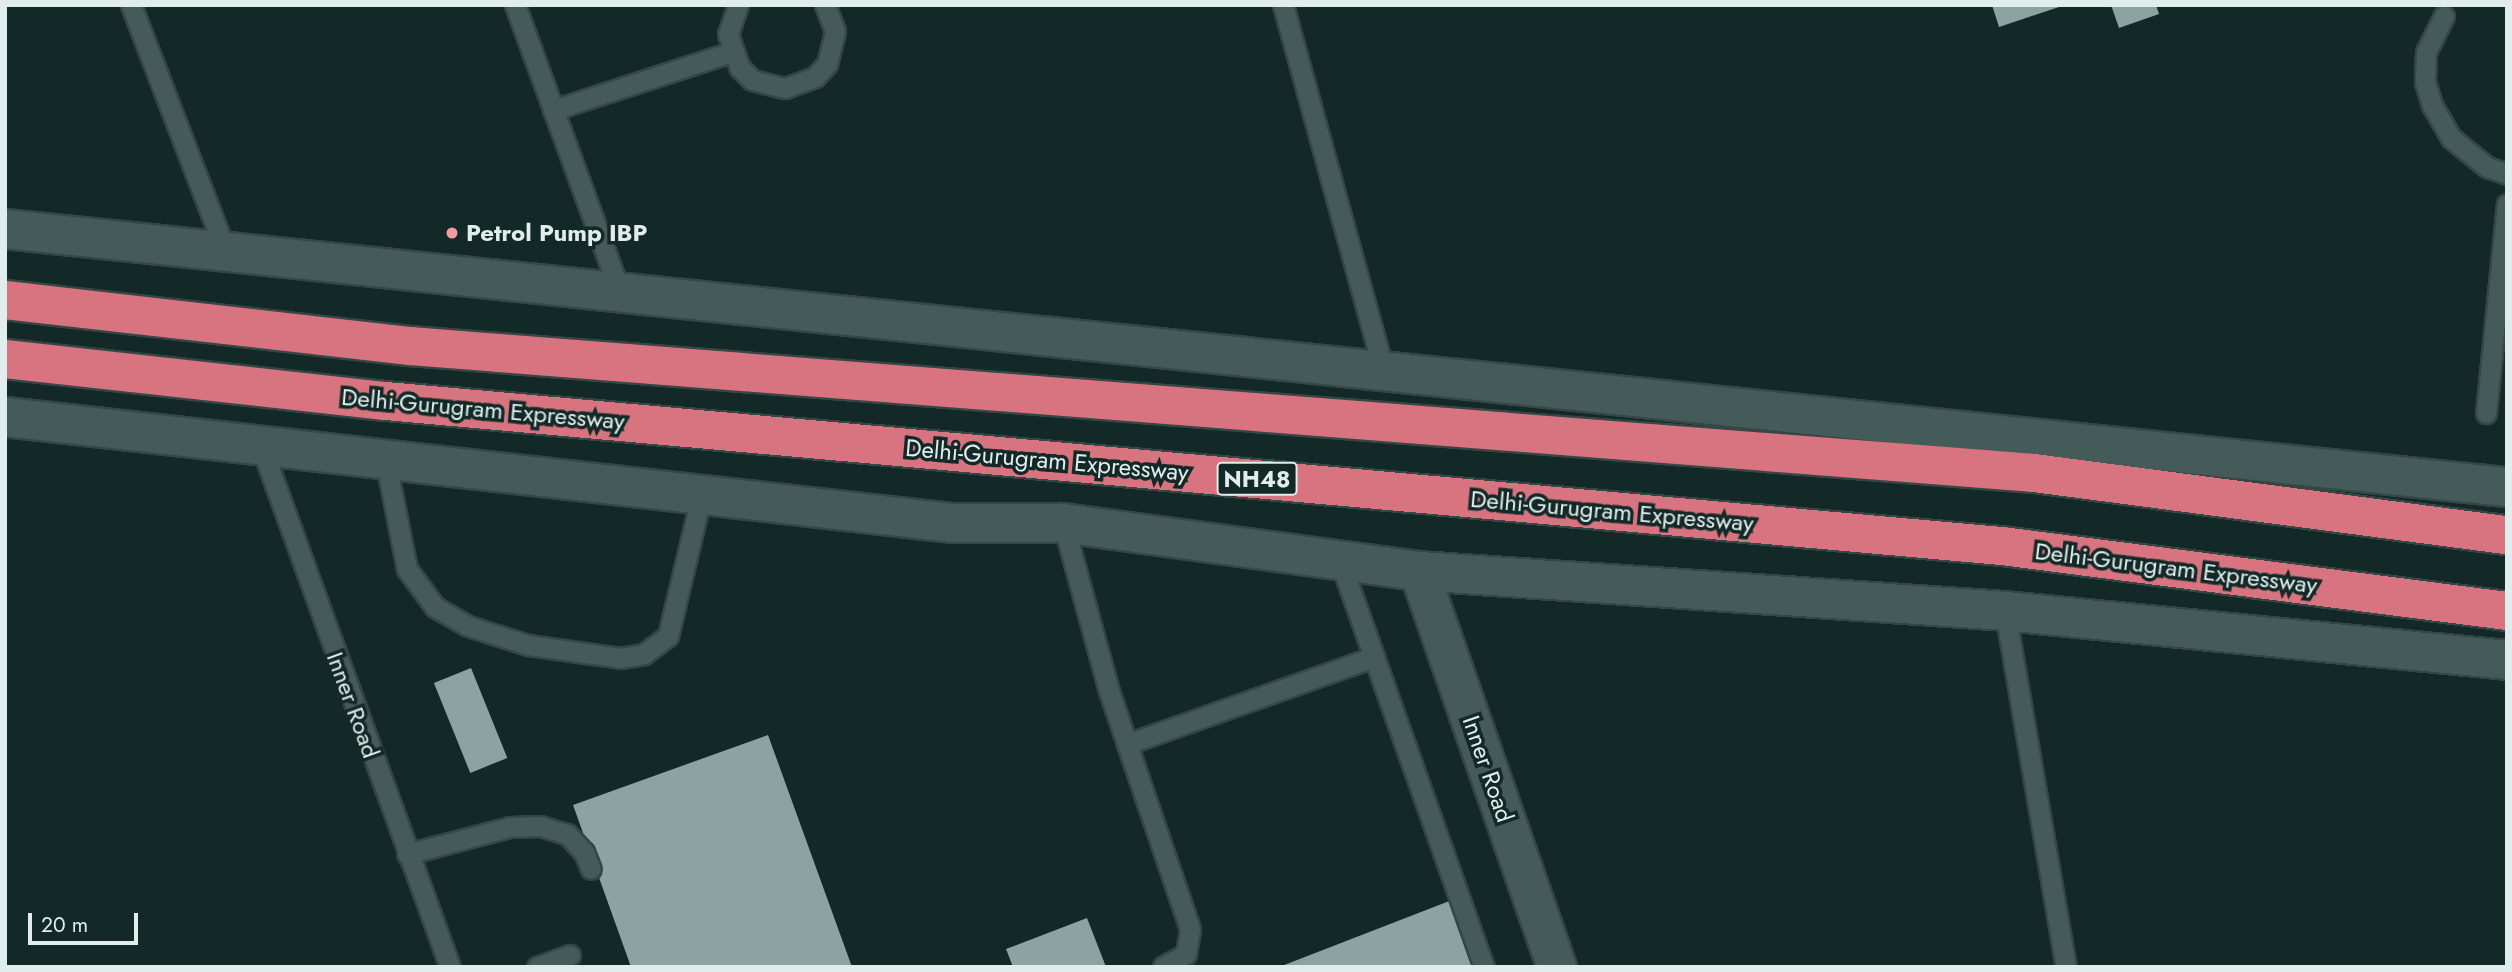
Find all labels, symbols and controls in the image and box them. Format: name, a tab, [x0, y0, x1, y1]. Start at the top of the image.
place label: Petrol Pump IBP	[466, 219, 647, 247]
marker: Petrol Pump IBP	[444, 225, 460, 241]
street label: Delhi-Gurugram Expressway	[340, 382, 626, 436]
street label: Delhi-Gurugram Expressway	[904, 433, 1190, 487]
road number: NH48	[1215, 460, 1299, 499]
street label: Delhi-Gurugram Expressway	[1469, 484, 1755, 538]
street label: Delhi-Gurugram Expressway	[2033, 536, 2319, 600]
street label: Inner Road	[321, 648, 385, 762]
street label: Inner Road	[1456, 712, 1520, 826]
scale bar	[32, 898, 142, 942]
text: 20 m	[41, 910, 88, 940]

